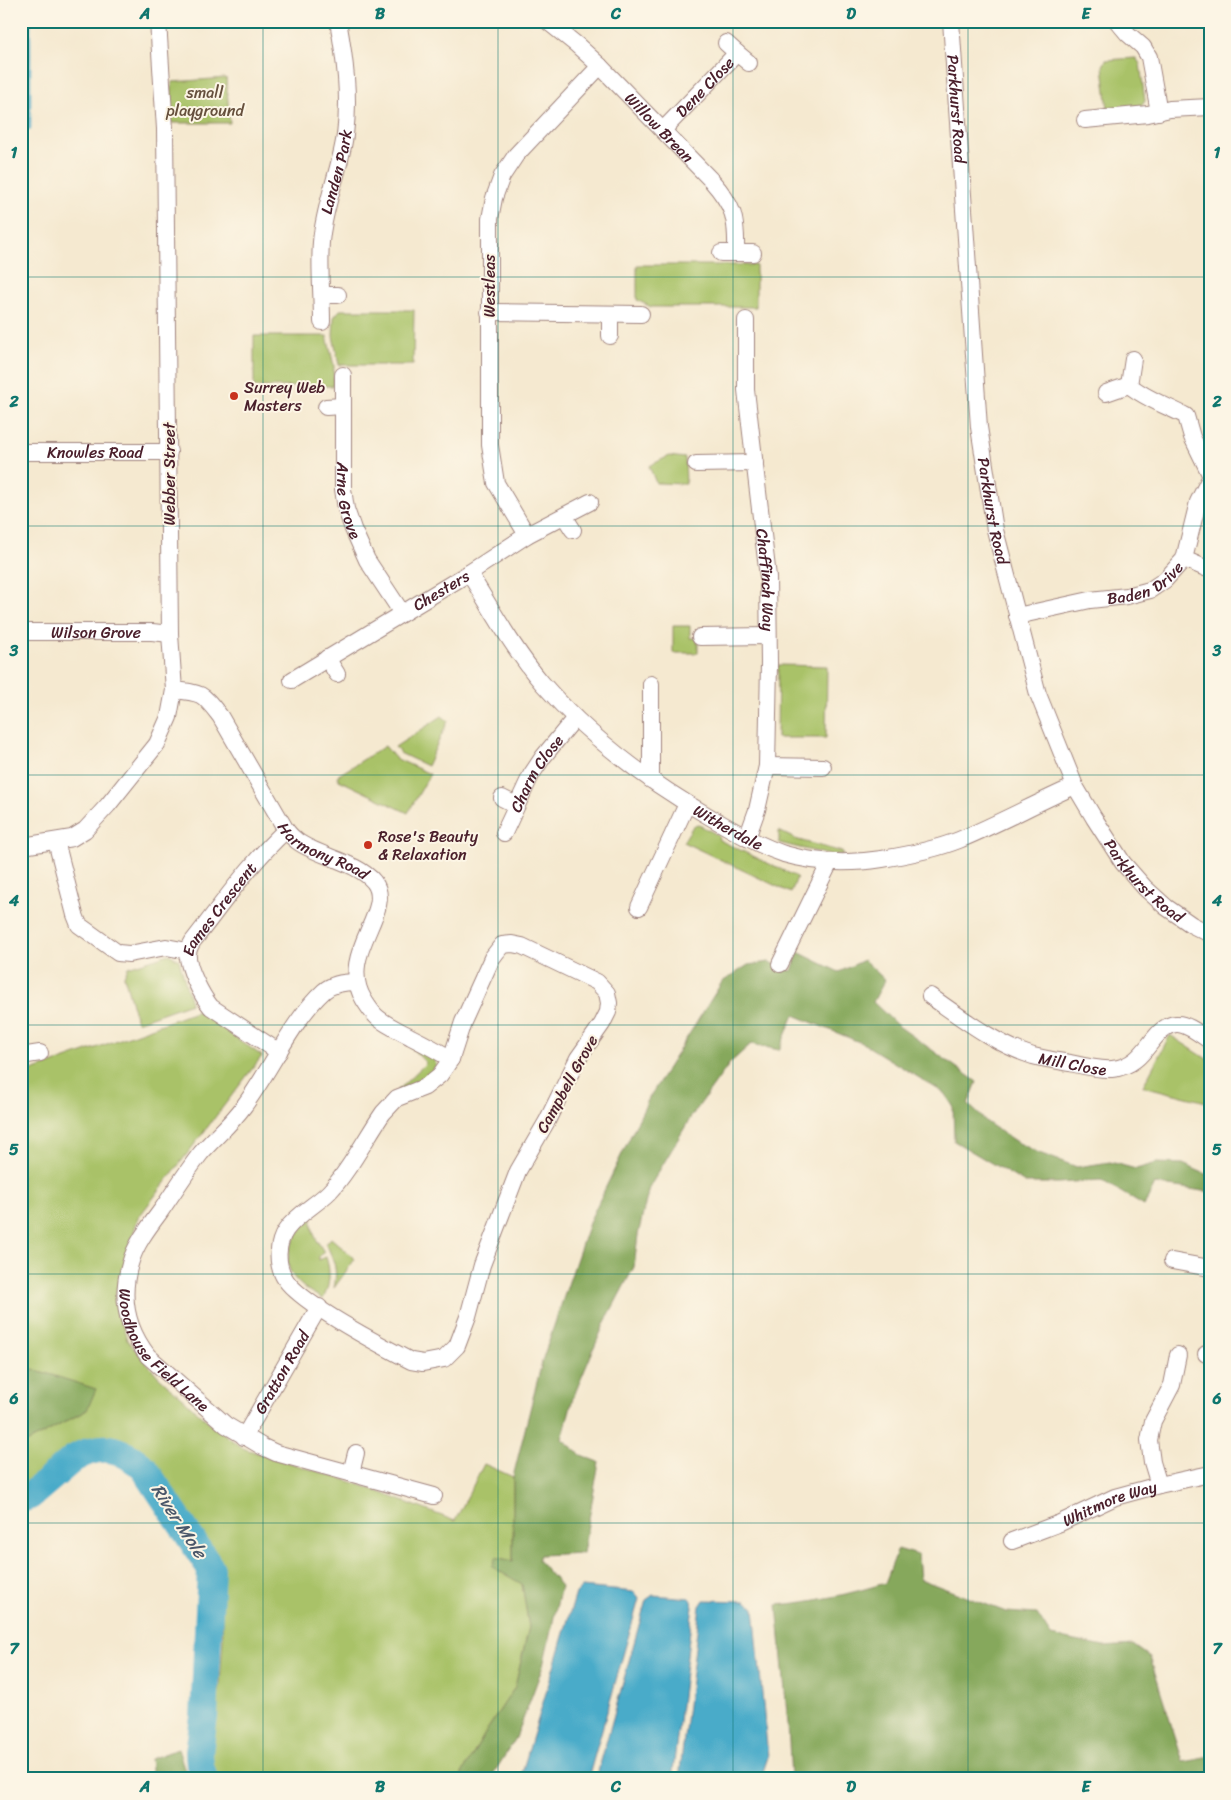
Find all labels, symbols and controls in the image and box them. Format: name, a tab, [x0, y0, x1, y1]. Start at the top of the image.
text: A	[139, 0, 150, 28]
text: B	[375, 0, 386, 28]
text: C	[610, 0, 622, 28]
text: D	[846, 0, 856, 28]
text: E	[1082, 0, 1092, 28]
street label: Dene Close	[668, 49, 741, 124]
street label: Parkhurst Road	[939, 54, 975, 165]
park label: small playground	[165, 78, 245, 125]
street label: Willow Brean	[618, 85, 702, 170]
street label: Landen Park	[311, 127, 360, 217]
text: 1	[11, 138, 18, 167]
text: 1	[1214, 138, 1221, 167]
street label: Westleas	[475, 254, 504, 318]
place label: Surrey Web Masters	[244, 373, 325, 420]
text: 2	[8, 387, 19, 416]
text: 2	[1211, 387, 1222, 416]
marker: Surrey Web Masters	[228, 390, 240, 402]
street label: Webber Street	[155, 422, 184, 525]
street label: Knowles Road	[47, 438, 145, 467]
street label: Parkhurst Road	[969, 455, 1018, 569]
street label: Arne Grove	[328, 461, 370, 544]
street label: Chaffinch Way	[748, 527, 783, 632]
street label: Baden Drive	[1106, 554, 1191, 613]
street label: Chesters	[407, 561, 476, 619]
street label: Wilson Grove	[51, 618, 141, 647]
text: 3	[9, 636, 19, 665]
text: 3	[1212, 636, 1222, 665]
street label: Charm Close	[501, 727, 571, 817]
street label: Witherdale	[688, 796, 768, 858]
street label: Harmony Road	[270, 816, 377, 888]
place label: Rose's Beauty & Relaxation	[378, 822, 479, 869]
street label: Parkhurst Road	[1096, 833, 1192, 931]
marker: Rose's Beauty & Relaxation	[362, 839, 374, 851]
street label: Eames Crescent	[173, 855, 264, 959]
text: 4	[8, 886, 19, 915]
text: 4	[1211, 886, 1222, 915]
street label: Campbell Grove	[528, 1029, 606, 1139]
street label: Mill Close	[1036, 1043, 1108, 1084]
text: 5	[9, 1135, 19, 1164]
text: 5	[1212, 1135, 1222, 1164]
street label: Woodhouse Field Lane	[111, 1288, 217, 1419]
street label: Gratton Road	[246, 1323, 318, 1419]
text: 6	[8, 1384, 19, 1413]
text: 6	[1211, 1384, 1222, 1413]
street label: Whitmore Way	[1057, 1472, 1161, 1534]
water label: River Mole	[143, 1477, 216, 1567]
text: 7	[9, 1634, 20, 1663]
text: 7	[1212, 1634, 1223, 1663]
text: A	[139, 1772, 150, 1800]
text: B	[375, 1772, 386, 1800]
text: C	[610, 1772, 622, 1800]
text: D	[846, 1772, 856, 1800]
text: E	[1082, 1772, 1092, 1800]

